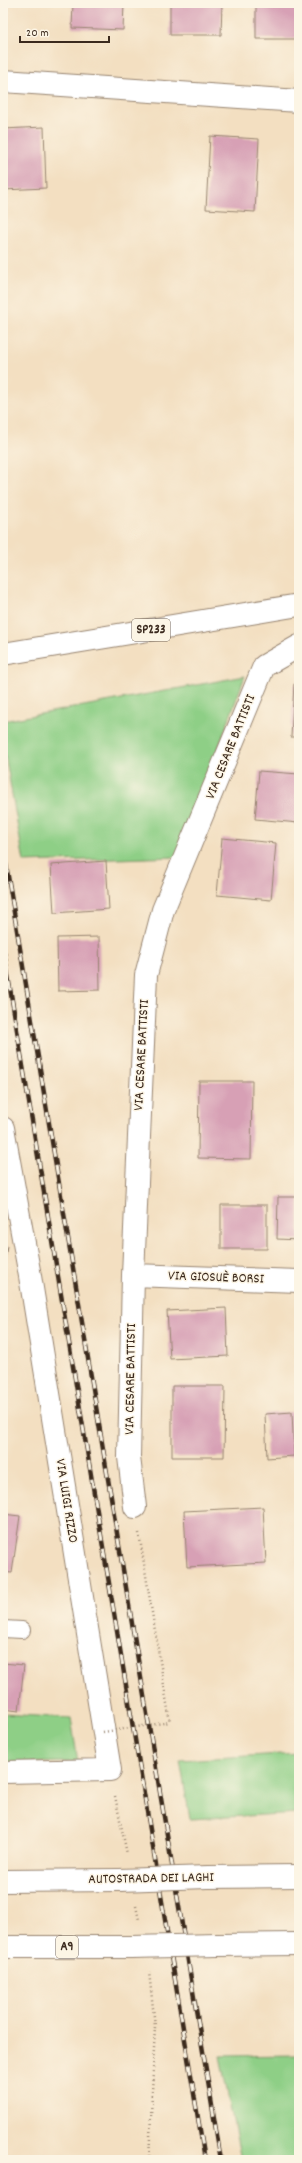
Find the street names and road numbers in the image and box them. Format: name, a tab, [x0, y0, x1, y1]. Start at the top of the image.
road number: SP233	[132, 619, 170, 641]
street label: VIA CESARE BATTISTI	[201, 691, 261, 802]
street label: VIA CESARE BATTISTI	[129, 998, 155, 1111]
street label: VIA GIOSUÈ BORSI	[168, 1266, 265, 1290]
street label: VIA CESARE BATTISTI	[120, 1323, 142, 1435]
street label: VIA LUIGI RIZZO	[49, 1458, 83, 1544]
street label: AUTOSTRADA DEI LAGHI	[88, 1868, 215, 1890]
road number: A9	[56, 1936, 78, 1958]

